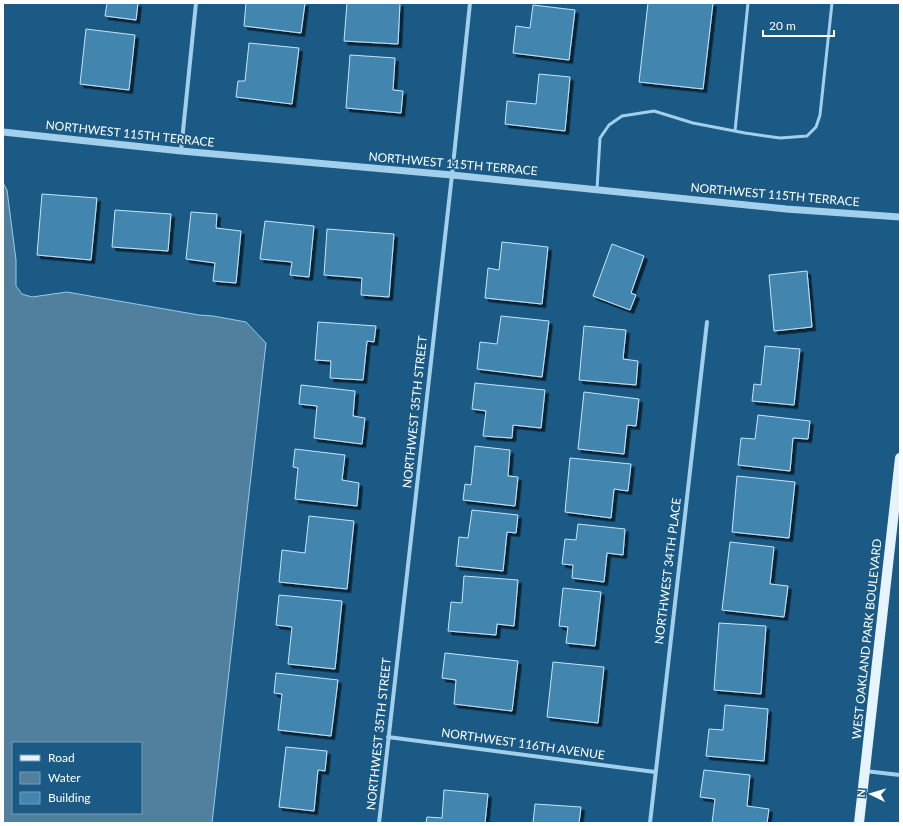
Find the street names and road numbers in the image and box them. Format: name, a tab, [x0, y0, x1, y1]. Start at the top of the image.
street label: NORTHWEST 115TH TERRACE	[45, 117, 215, 150]
street label: NORTHWEST 115TH TERRACE	[368, 149, 538, 178]
street label: NORTHWEST 115TH TERRACE	[690, 180, 860, 209]
street label: NORTHWEST 35TH STREET	[399, 335, 430, 489]
street label: NORTHWEST 34TH PLACE	[651, 497, 684, 645]
street label: WEST OAKLAND PARK BOULEVARD	[849, 538, 884, 740]
street label: NORTHWEST 35TH STREET	[363, 657, 394, 811]
street label: NORTHWEST 116TH AVENUE	[440, 725, 606, 762]

